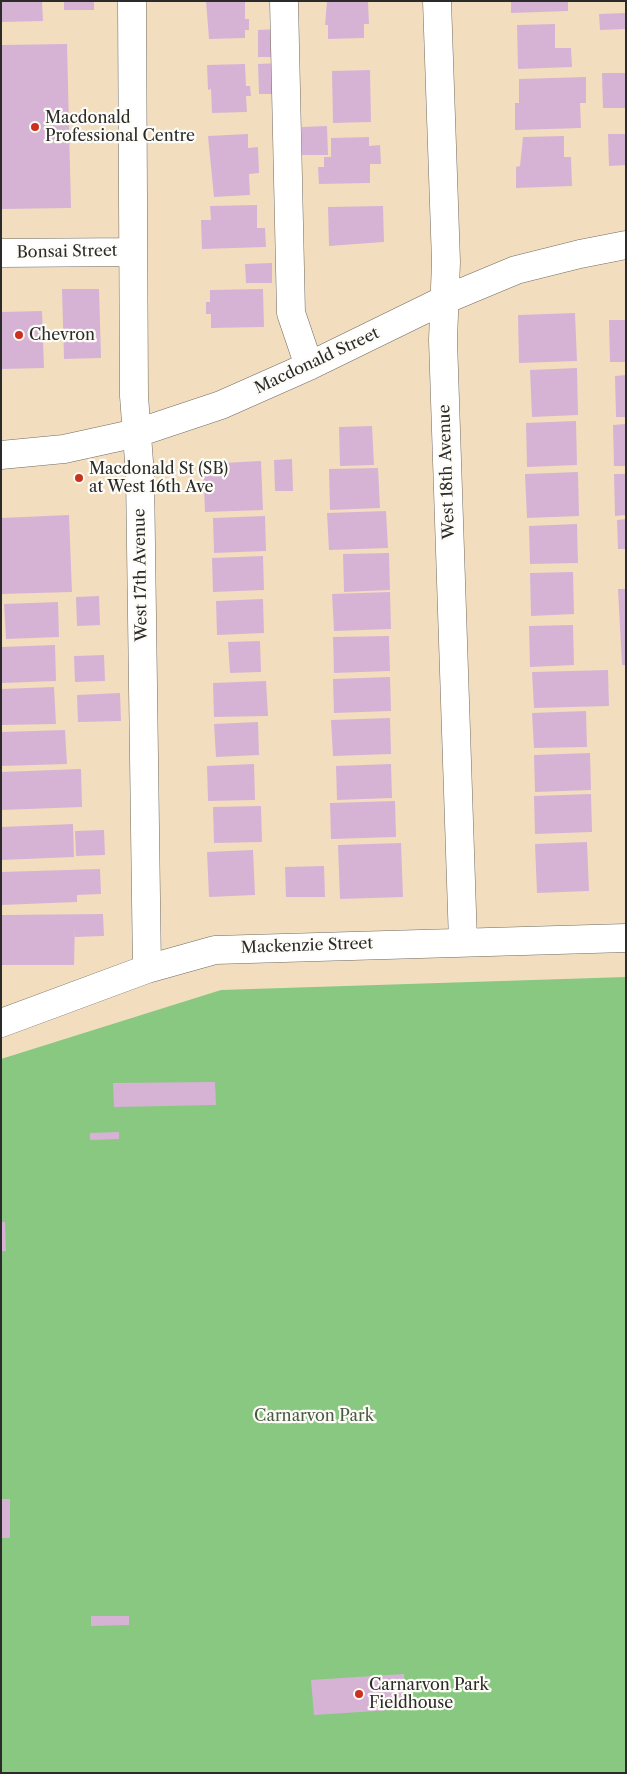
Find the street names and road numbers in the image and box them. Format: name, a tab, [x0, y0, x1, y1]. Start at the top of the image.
street label: Bonsai Street	[16, 242, 118, 262]
street label: Macdonald Street	[252, 324, 382, 398]
street label: West 18th Avenue	[435, 404, 459, 540]
street label: West 17th Avenue	[130, 508, 152, 642]
street label: Mackenzie Street	[241, 934, 373, 958]

